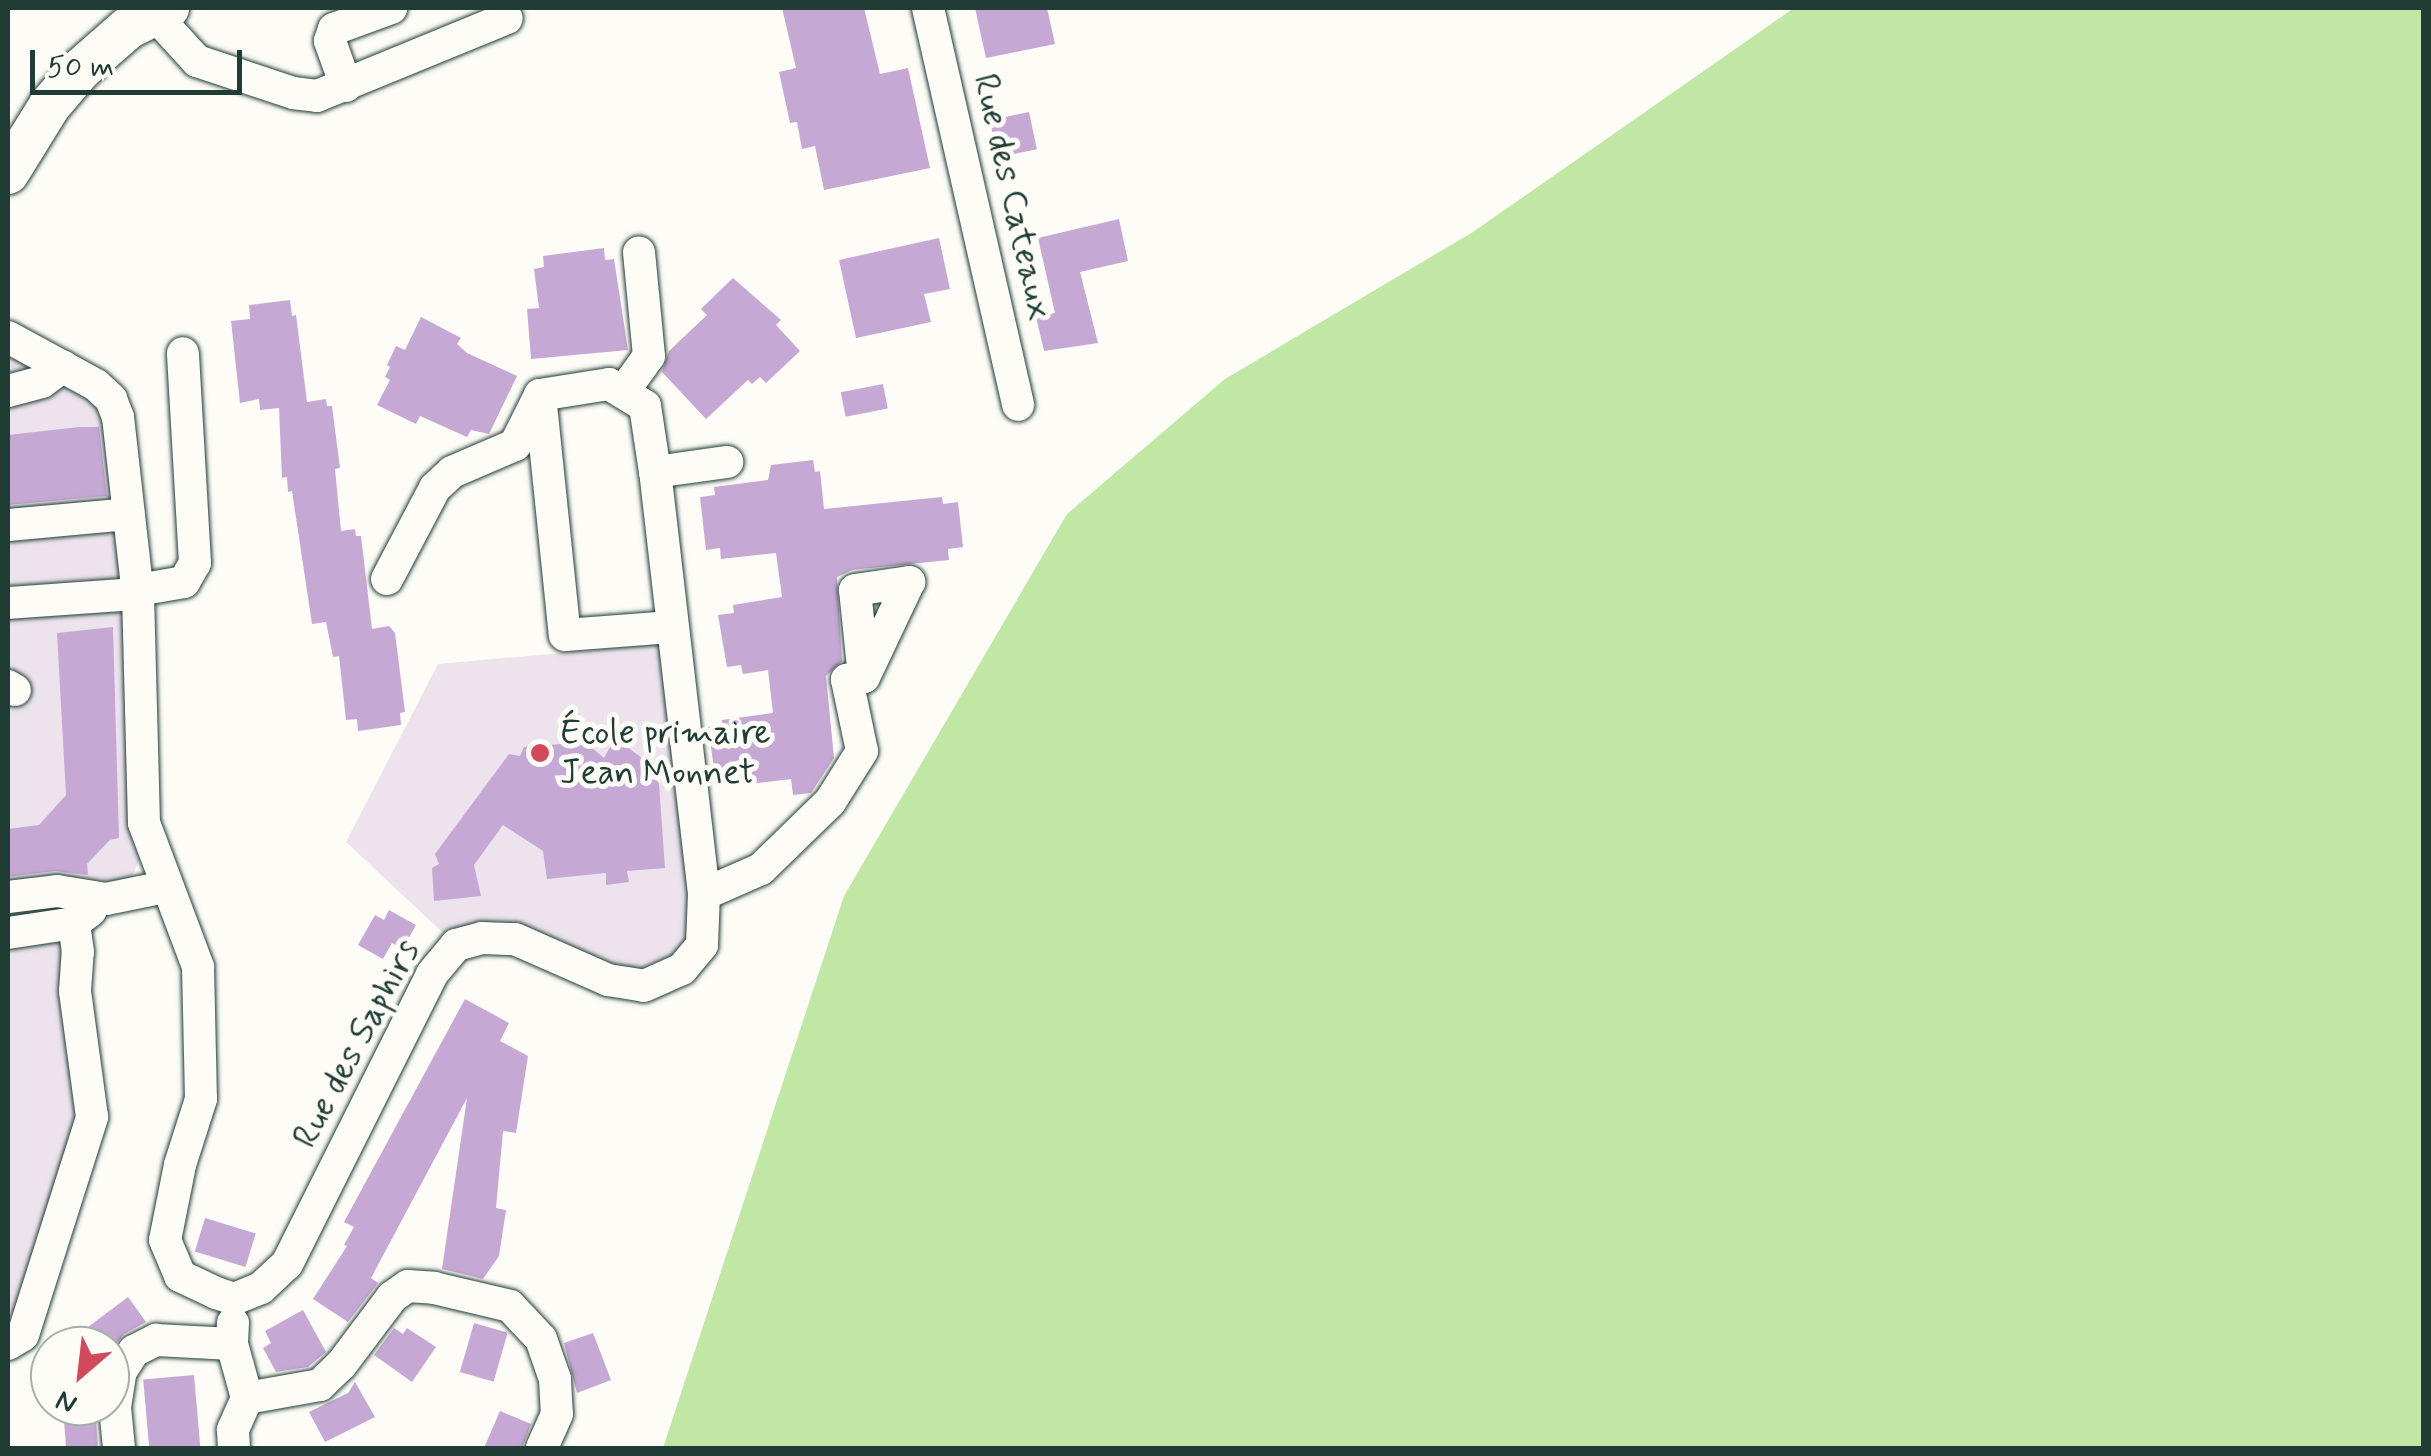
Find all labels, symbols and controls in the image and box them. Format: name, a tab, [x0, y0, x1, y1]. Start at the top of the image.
scale bar	[35, 30, 248, 92]
text: 50 m	[47, 48, 114, 87]
street label: Rue des Cateaux	[964, 72, 1060, 322]
place label: École primaire Jean Monnet	[560, 712, 776, 794]
marker: École primaire Jean Monnet	[529, 742, 551, 764]
street label: Rue des Saphirs	[285, 934, 429, 1154]
north arrow	[30, 1326, 130, 1426]
text: N	[50, 1380, 84, 1422]

